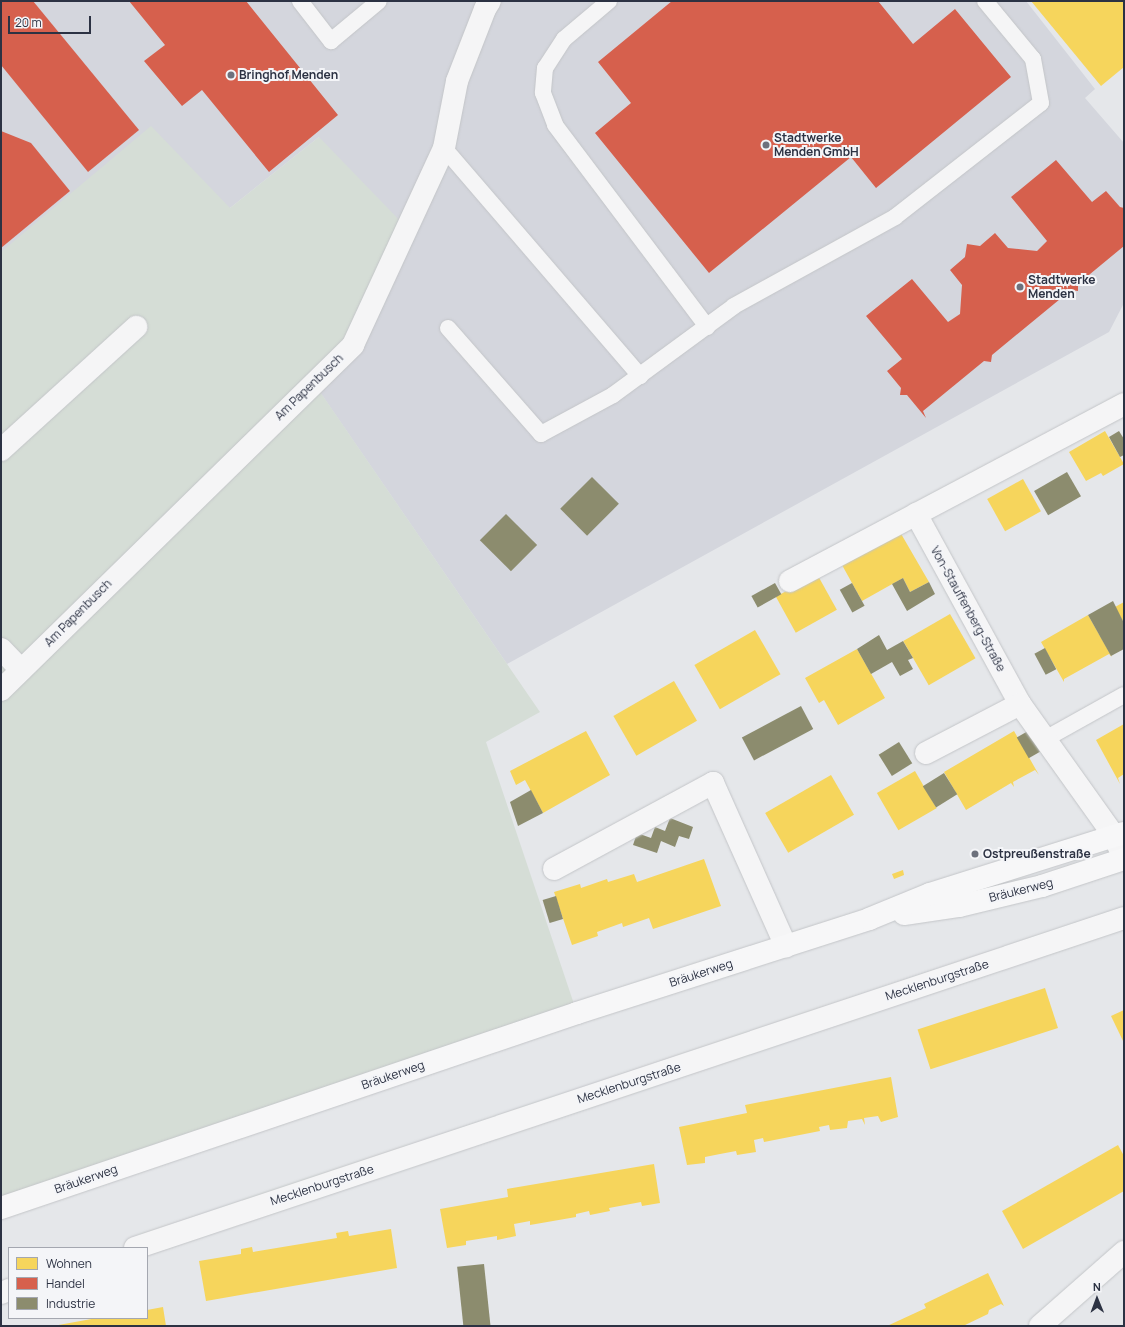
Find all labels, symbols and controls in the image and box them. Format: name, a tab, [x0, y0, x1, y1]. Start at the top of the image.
scale bar	[10, 8, 93, 34]
text: 20 m	[15, 14, 42, 31]
place label: Bringhof Menden	[239, 68, 338, 82]
marker: Bringhof Menden	[226, 70, 236, 80]
place label: Stadtwerke Menden GmbH	[774, 131, 859, 159]
marker: Stadtwerke Menden GmbH	[761, 140, 771, 150]
place label: Stadtwerke Menden	[1028, 273, 1096, 301]
marker: Stadtwerke Menden	[1015, 282, 1025, 292]
street label: Am Papenbusch	[272, 351, 346, 423]
street label: Von-Stauffenberg-Straße	[928, 544, 1008, 674]
street label: Am Papenbusch	[41, 576, 115, 650]
place label: Ostpreußenstraße	[983, 847, 1091, 861]
marker: Ostpreußenstraße	[970, 849, 980, 859]
street label: Bräukerweg	[987, 875, 1055, 905]
street label: Bräukerweg	[668, 956, 734, 990]
street label: Mecklenburgstraße	[883, 956, 991, 1004]
street label: Bräukerweg	[360, 1058, 426, 1092]
street label: Mecklenburgstraße	[575, 1059, 683, 1107]
street label: Mecklenburgstraße	[268, 1161, 376, 1209]
street label: Bräukerweg	[53, 1162, 119, 1196]
legend	[8, 1247, 148, 1319]
text: Wohnen	[46, 1255, 92, 1272]
text: Handel	[46, 1275, 85, 1292]
north arrow	[1077, 1279, 1117, 1319]
text: N	[1093, 1279, 1101, 1294]
text: Industrie	[46, 1295, 95, 1312]

